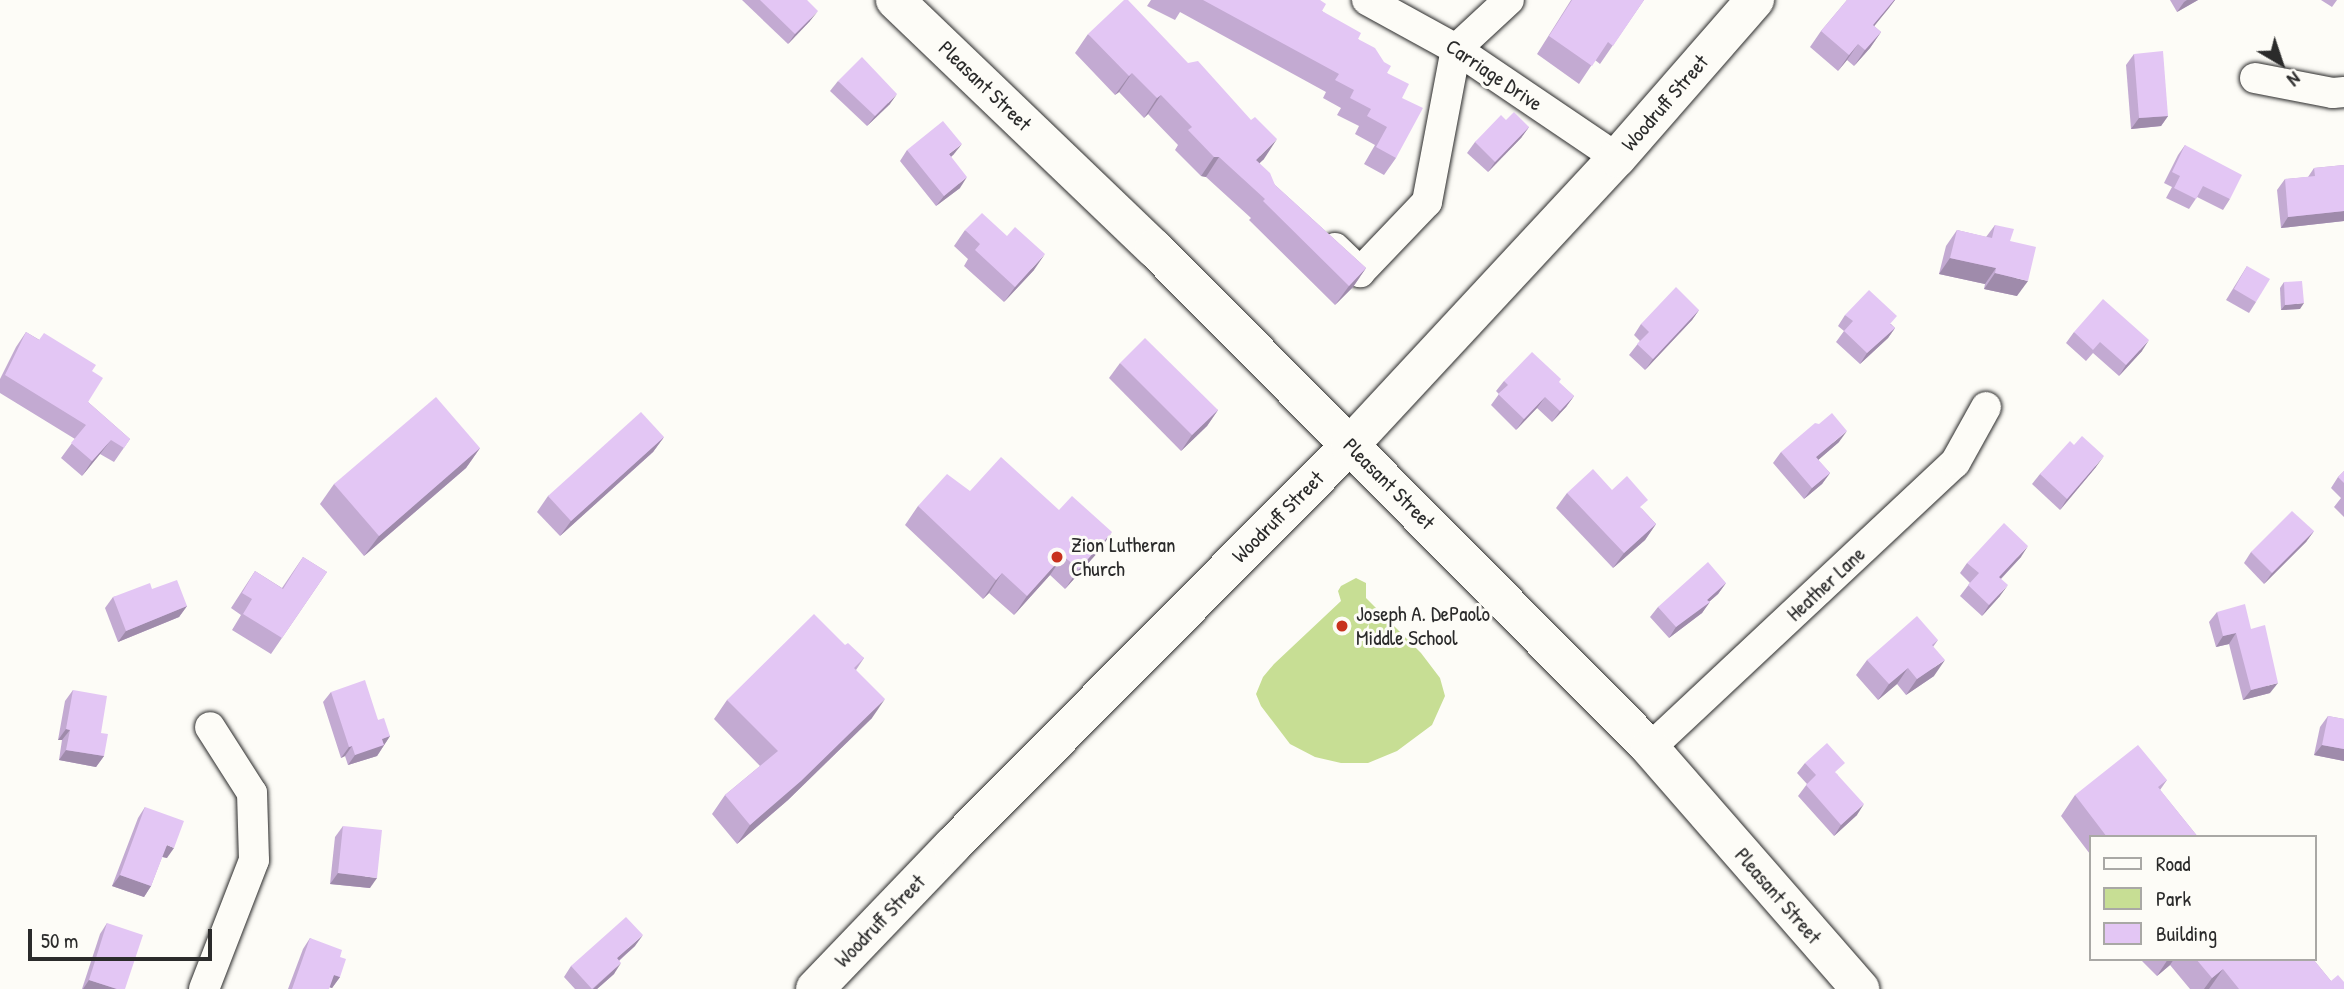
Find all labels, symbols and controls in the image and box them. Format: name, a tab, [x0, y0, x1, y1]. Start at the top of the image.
north arrow	[2246, 28, 2316, 98]
street label: Carriage Drive	[1441, 34, 1547, 116]
street label: Pleasant Street	[933, 36, 1037, 136]
street label: Woodruff Street	[1616, 50, 1714, 156]
text: N	[2282, 66, 2306, 93]
street label: Pleasant Street	[1338, 433, 1440, 535]
street label: Woodruff Street	[1227, 466, 1329, 568]
place label: Zion Lutheran Church	[1071, 532, 1176, 582]
street label: Heather Lane	[1782, 541, 1870, 627]
marker: Zion Lutheran Church	[1049, 549, 1065, 565]
place label: Joseph A. DePaolo Middle School	[1356, 601, 1490, 651]
marker: Joseph A. DePaolo Middle School	[1334, 618, 1350, 634]
legend	[2088, 835, 2316, 961]
street label: Pleasant Street	[1729, 843, 1827, 949]
text: Road	[2156, 849, 2190, 878]
street label: Woodruff Street	[830, 869, 930, 973]
text: Park	[2156, 884, 2191, 913]
scale bar	[32, 916, 215, 960]
text: Building	[2156, 919, 2217, 948]
text: 50 m	[41, 926, 78, 955]

